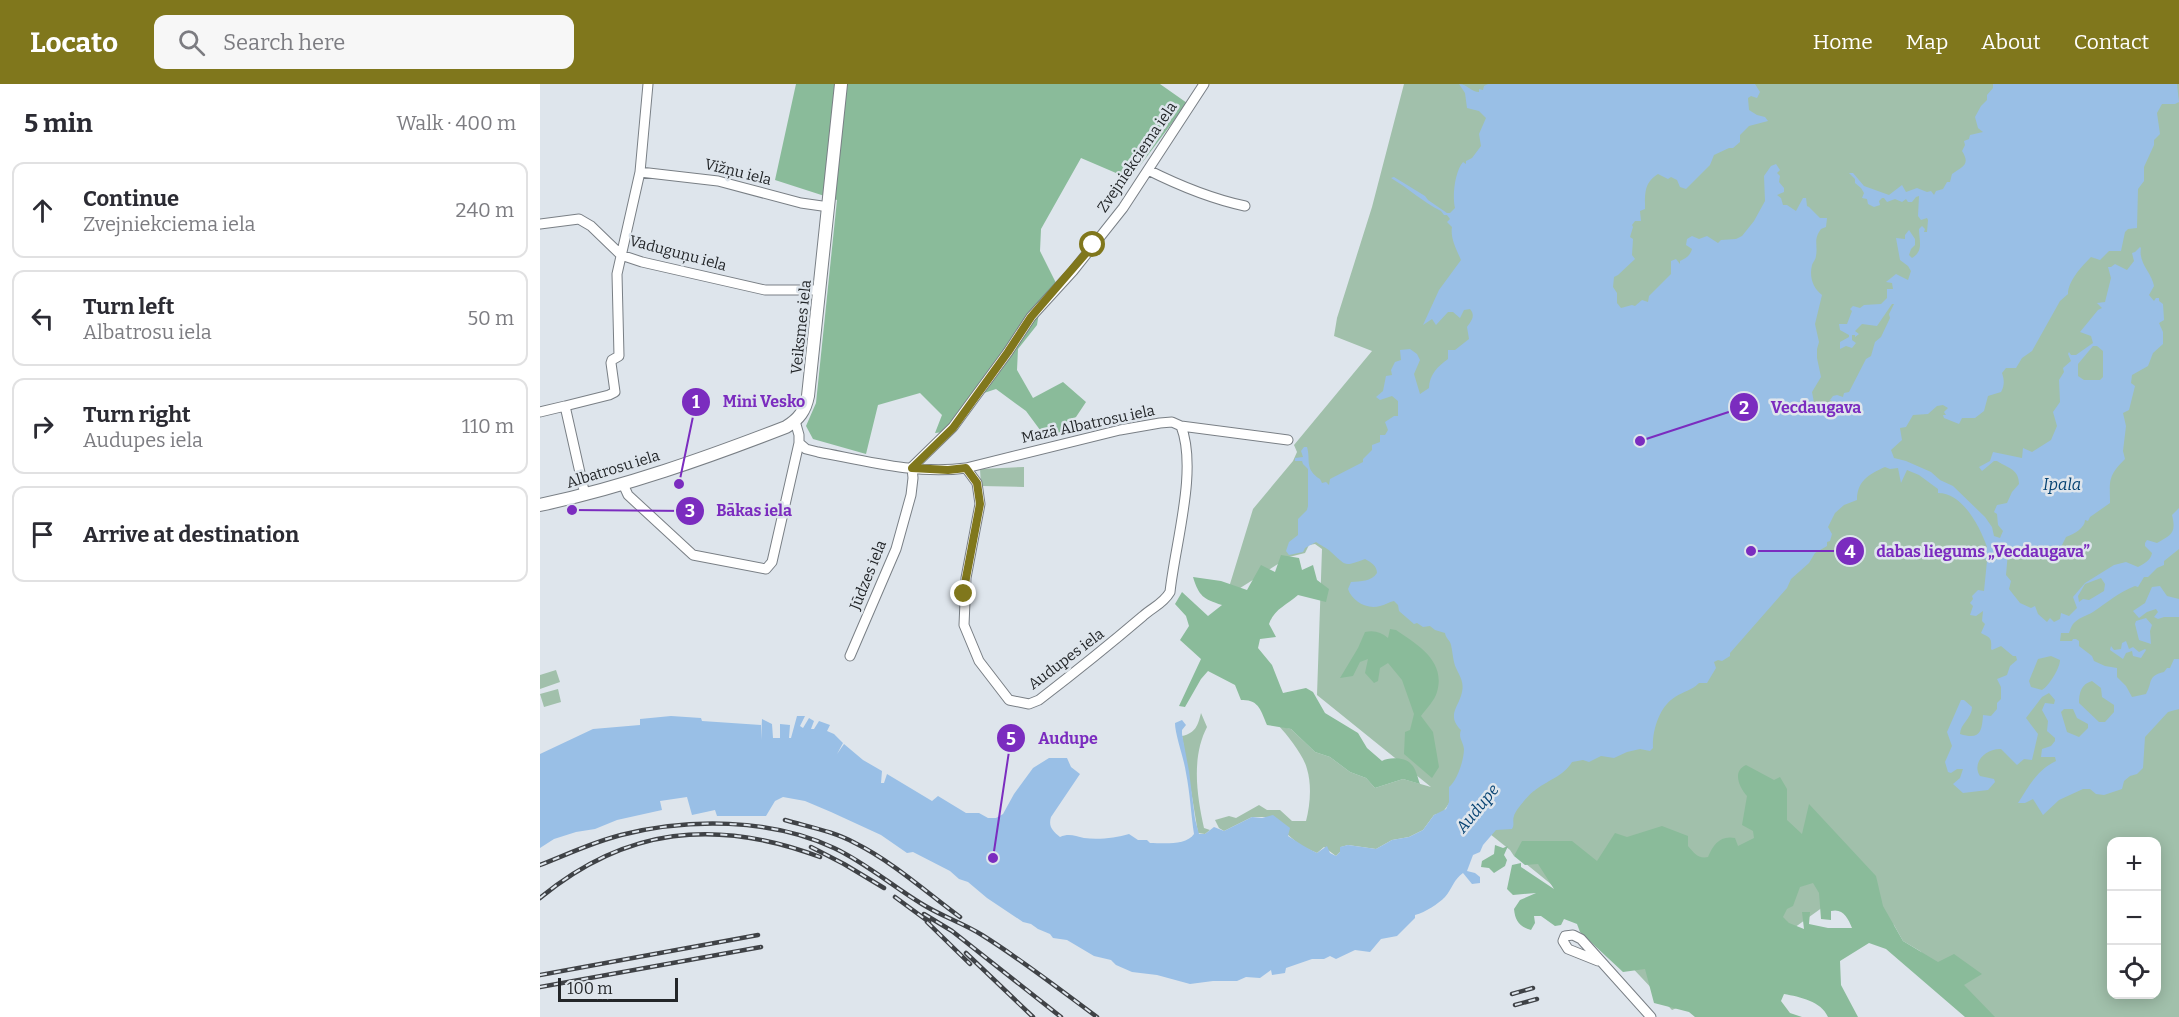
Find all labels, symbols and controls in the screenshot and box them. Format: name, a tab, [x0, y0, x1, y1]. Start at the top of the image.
search box	[154, 15, 574, 69]
text: Locato	[30, 26, 118, 59]
icon: search	[175, 26, 208, 59]
text: Search here	[223, 29, 345, 56]
text: Home	[1813, 29, 1873, 55]
text: Map	[1906, 29, 1948, 55]
text: About	[1981, 29, 2041, 55]
text: Contact	[2074, 29, 2149, 55]
street label: Zvejniekciema iela	[1093, 98, 1181, 216]
text: 5 min	[24, 108, 93, 139]
text: Walk · 400 m	[397, 111, 516, 135]
street label: Vižņu iela	[702, 155, 773, 190]
text: Continue	[83, 185, 179, 212]
icon: ahead	[26, 194, 59, 227]
text: 240 m	[456, 198, 514, 222]
text: Zvejniekciema iela	[83, 212, 255, 236]
street label: Vaduguņu iela	[627, 231, 729, 276]
route start	[1079, 231, 1105, 257]
street label: Veiksmes iela	[787, 279, 815, 375]
text: Turn left	[83, 293, 175, 320]
icon: left	[26, 302, 59, 335]
text: 50 m	[467, 306, 514, 330]
text: Albatrosu iela	[83, 320, 212, 344]
callout: Mini Vesko	[681, 385, 818, 419]
callout: Vecdaugava	[1729, 390, 1874, 424]
text: 1	[692, 391, 700, 413]
text: Mini Vesko	[723, 392, 805, 411]
text: 2	[1739, 397, 1749, 419]
text: Vecdaugava	[1771, 398, 1861, 417]
text: Turn right	[83, 401, 191, 428]
street label: Mazā Albatrosu iela	[1020, 401, 1156, 447]
icon: right	[26, 410, 59, 443]
text: 110 m	[462, 414, 514, 438]
text: Audupes iela	[83, 428, 203, 452]
street label: Albatrosu iela	[564, 446, 662, 492]
water label: Ipala	[2043, 475, 2081, 494]
callout: Bākas iela	[675, 494, 804, 528]
text: 3	[685, 500, 695, 522]
text: Bākas iela	[716, 501, 792, 520]
icon: arrive	[26, 518, 59, 551]
text: Arrive at destination	[83, 521, 299, 548]
callout: dabas liegums „Vecdaugava”	[1835, 534, 2102, 568]
street label: Jūdzes iela	[846, 538, 890, 613]
text: 4	[1845, 541, 1856, 563]
text: dabas liegums „Vecdaugava”	[1876, 542, 2090, 561]
route end	[950, 580, 976, 606]
street label: Audupes iela	[1025, 625, 1107, 693]
callout: Audupe	[996, 721, 1109, 755]
text: 5	[1006, 728, 1016, 750]
text: Audupe	[1038, 729, 1098, 748]
water label: Audupe	[1452, 780, 1503, 837]
map controls	[2107, 837, 2161, 999]
button: +	[2107, 837, 2161, 891]
button: −	[2107, 891, 2161, 945]
button: locate	[2107, 945, 2161, 999]
scale bar	[558, 975, 678, 1002]
text: 100 m	[567, 979, 612, 998]

